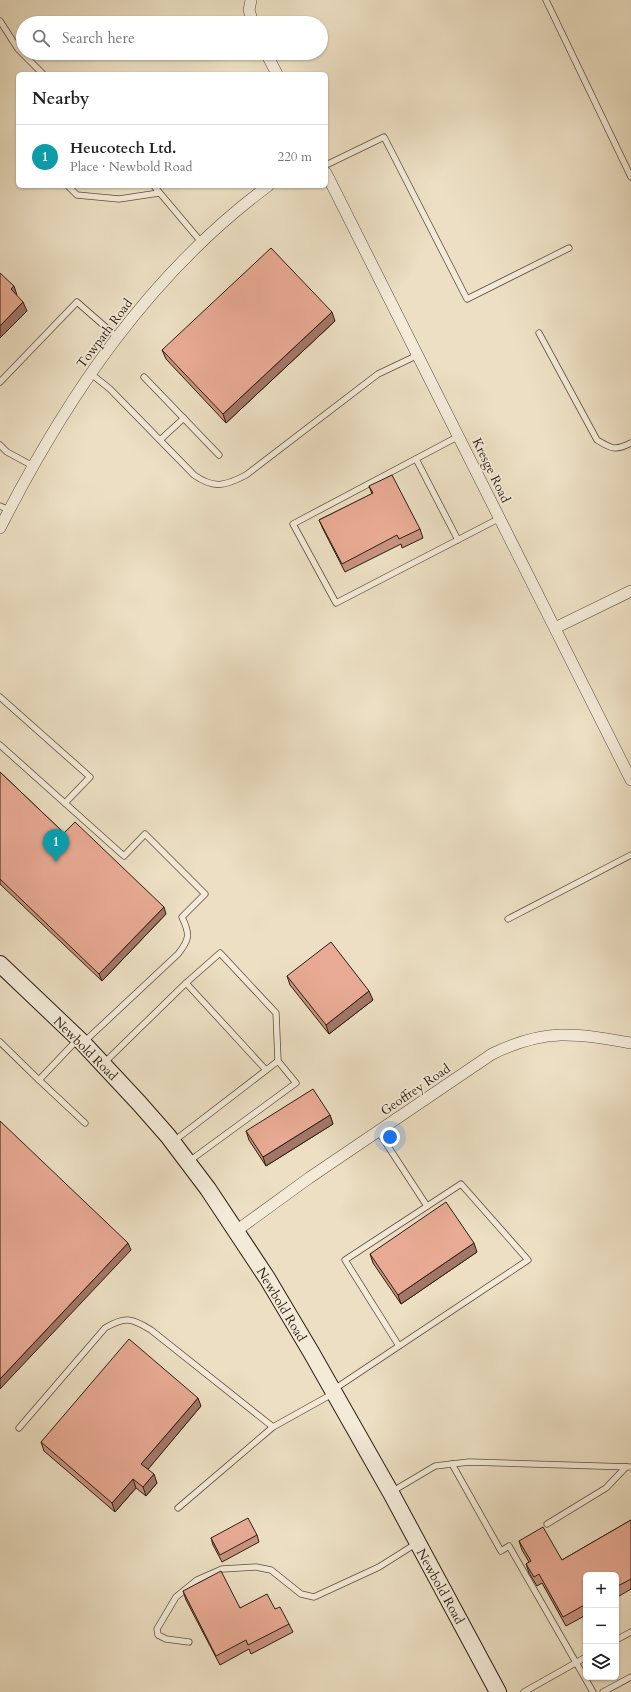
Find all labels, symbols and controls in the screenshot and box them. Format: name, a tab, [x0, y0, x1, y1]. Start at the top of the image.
search box	[16, 16, 328, 60]
icon: search	[30, 27, 52, 49]
text: Search here	[62, 28, 135, 48]
text: Nearby	[32, 87, 89, 110]
text: Heucotech Ltd.	[70, 138, 176, 158]
text: 1	[42, 148, 48, 166]
text: 220 m	[278, 148, 312, 166]
text: Place · Newbold Road	[70, 158, 192, 176]
street label: Towpath Road	[73, 295, 137, 372]
street label: Kresge Road	[468, 435, 515, 506]
pin: 1	[43, 829, 69, 862]
street label: Newbold Road	[49, 1013, 121, 1085]
street label: Geoffrey Road	[377, 1060, 454, 1120]
your location	[380, 1127, 400, 1147]
street label: Newbold Road	[252, 1264, 310, 1345]
street label: Newbold Road	[412, 1546, 468, 1628]
map controls	[583, 1572, 619, 1680]
button: +	[583, 1572, 619, 1608]
button: −	[583, 1608, 619, 1644]
button: layers	[583, 1644, 619, 1680]

